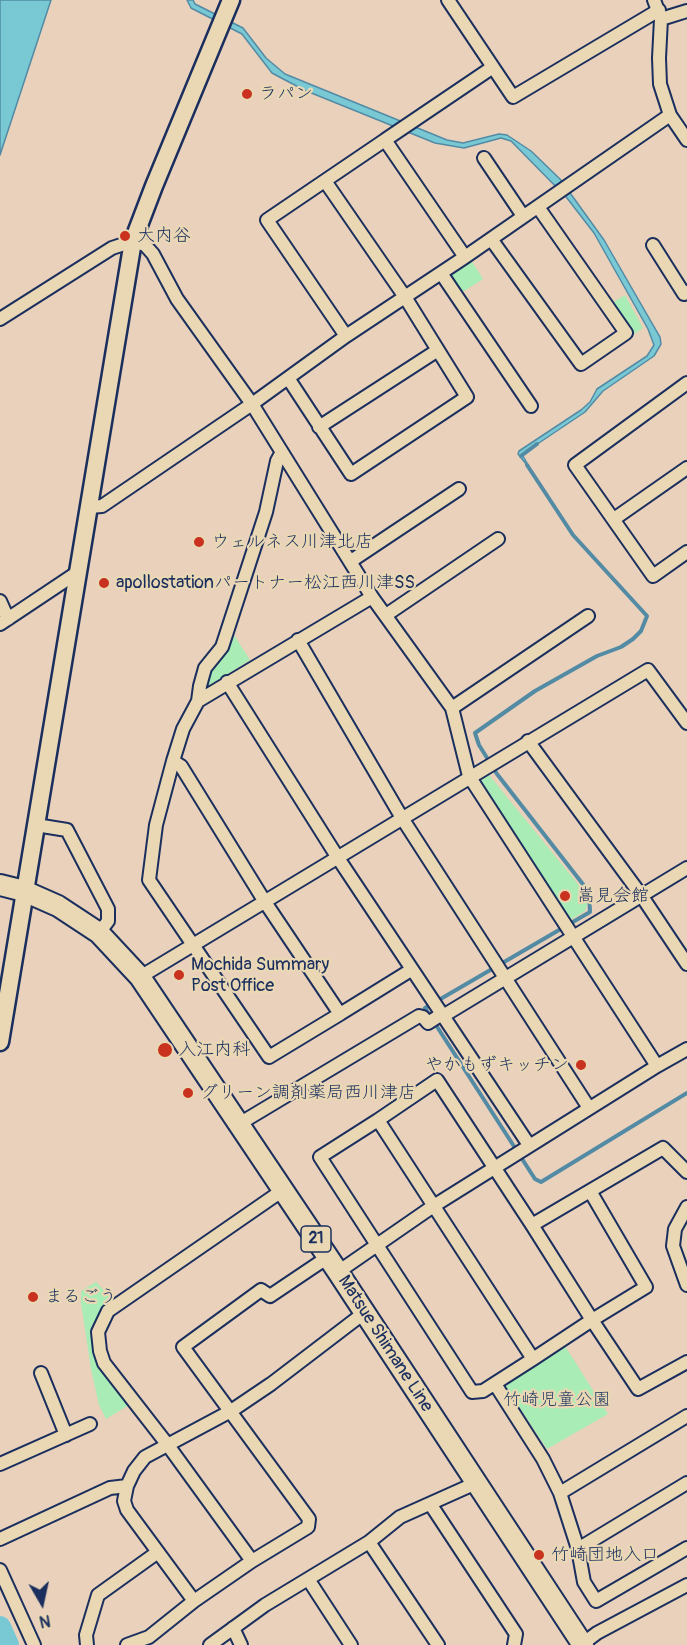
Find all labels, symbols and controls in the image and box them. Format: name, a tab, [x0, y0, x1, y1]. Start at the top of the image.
place label: ラパン	[259, 83, 313, 105]
marker: ラパン	[240, 87, 254, 101]
place label: 大内谷	[137, 225, 191, 247]
marker: 大内谷	[118, 229, 132, 243]
place label: ウェルネス川津北店	[211, 531, 373, 553]
marker: ウェルネス川津北店	[192, 535, 206, 549]
place label: apollostationパートナー松江西川津SS	[116, 572, 415, 594]
marker: apollostationパートナー松江西川津SS	[97, 576, 111, 590]
place label: 嵩見会館	[577, 885, 649, 907]
marker: 嵩見会館	[558, 889, 572, 903]
place label: Mochida Summary Post Office	[191, 954, 329, 996]
marker: Mochida Summary Post Office	[172, 968, 186, 982]
place label: 入江内科	[178, 1039, 250, 1061]
marker: 入江内科	[156, 1041, 174, 1059]
place label: やかもずキッチン	[425, 1054, 569, 1076]
marker: やかもずキッチン	[574, 1058, 588, 1072]
place label: グリーン調剤薬局西川津店	[200, 1082, 416, 1104]
marker: グリーン調剤薬局西川津店	[181, 1086, 195, 1100]
road number: 21	[301, 1226, 331, 1252]
street label: Matsue Shimane Line	[333, 1272, 437, 1416]
place label: まるごう	[45, 1286, 117, 1308]
marker: まるごう	[26, 1290, 40, 1304]
park label: 竹崎児童公園	[503, 1389, 611, 1411]
place label: 竹崎団地入口	[551, 1544, 659, 1566]
marker: 竹崎団地入口	[532, 1548, 546, 1562]
north arrow	[12, 1573, 72, 1633]
text: N	[38, 1610, 52, 1632]

